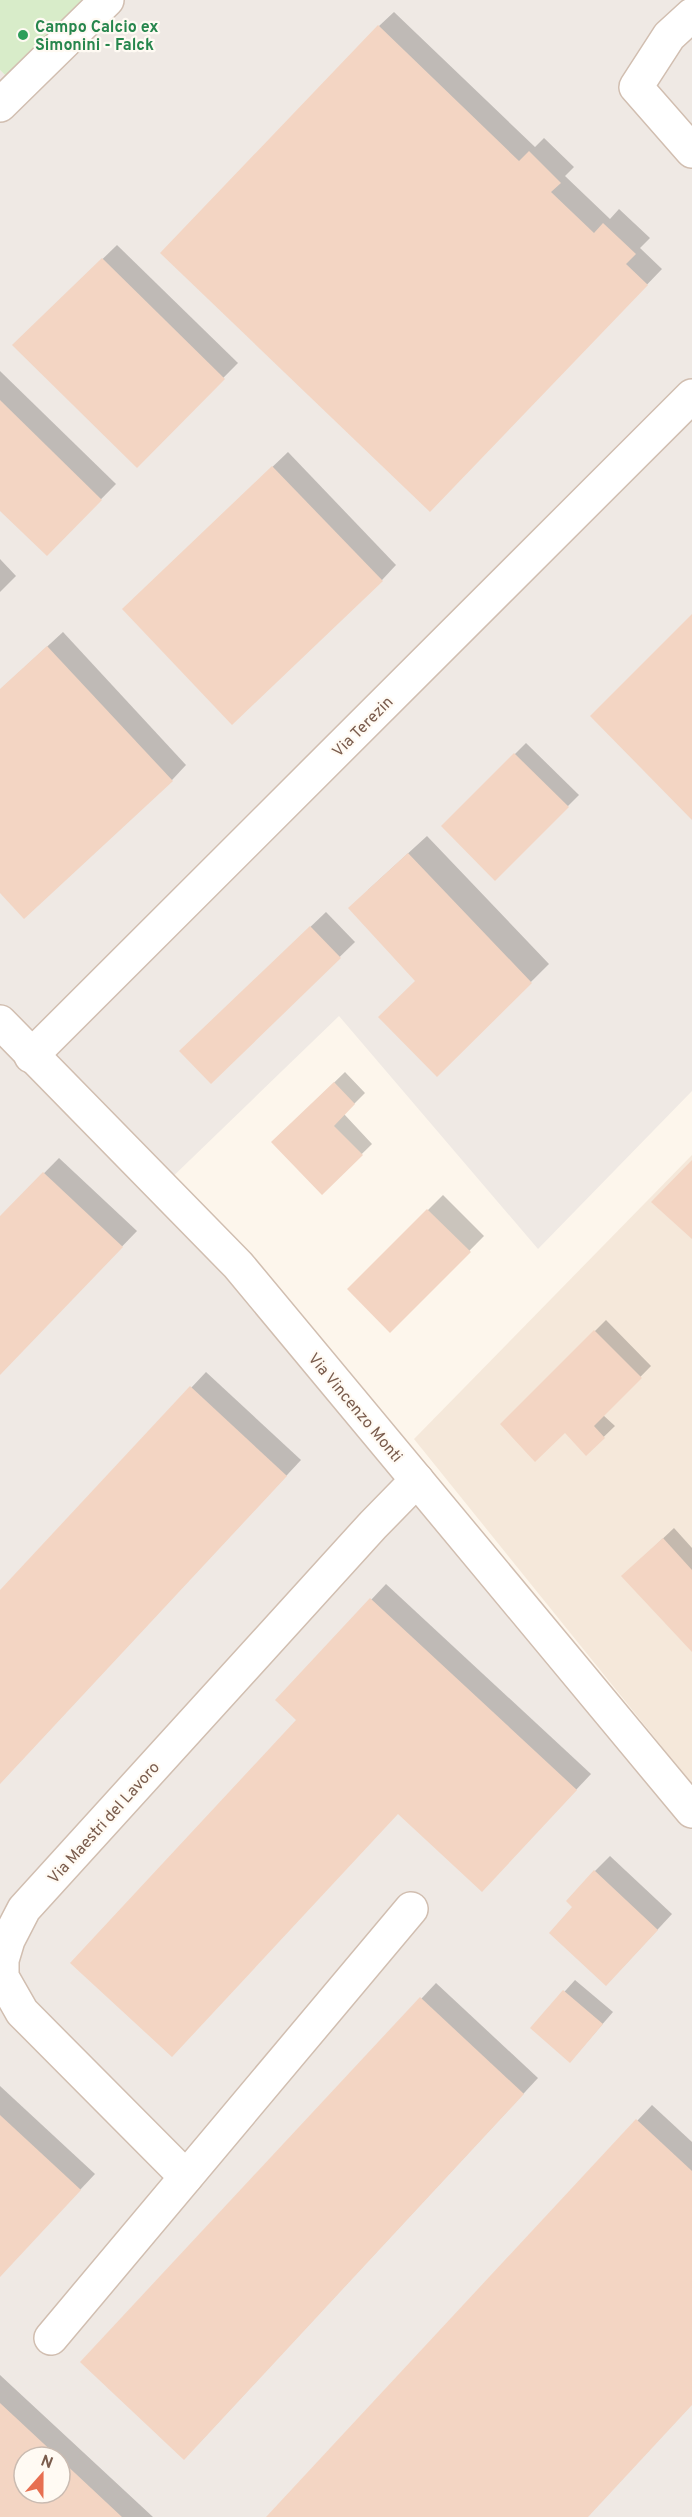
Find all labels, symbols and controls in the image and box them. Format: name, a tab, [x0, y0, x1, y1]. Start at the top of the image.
place label: Campo Calcio ex Simonini - Falck	[35, 18, 159, 56]
marker: Campo Calcio ex Simonini - Falck	[16, 28, 30, 42]
street label: Via Terezin	[329, 693, 398, 762]
street label: Via Vincenzo Monti	[303, 1350, 406, 1467]
street label: Via Maestri del Lavoro	[44, 1758, 165, 1889]
north arrow	[12, 2445, 72, 2505]
text: N	[38, 2451, 56, 2474]

